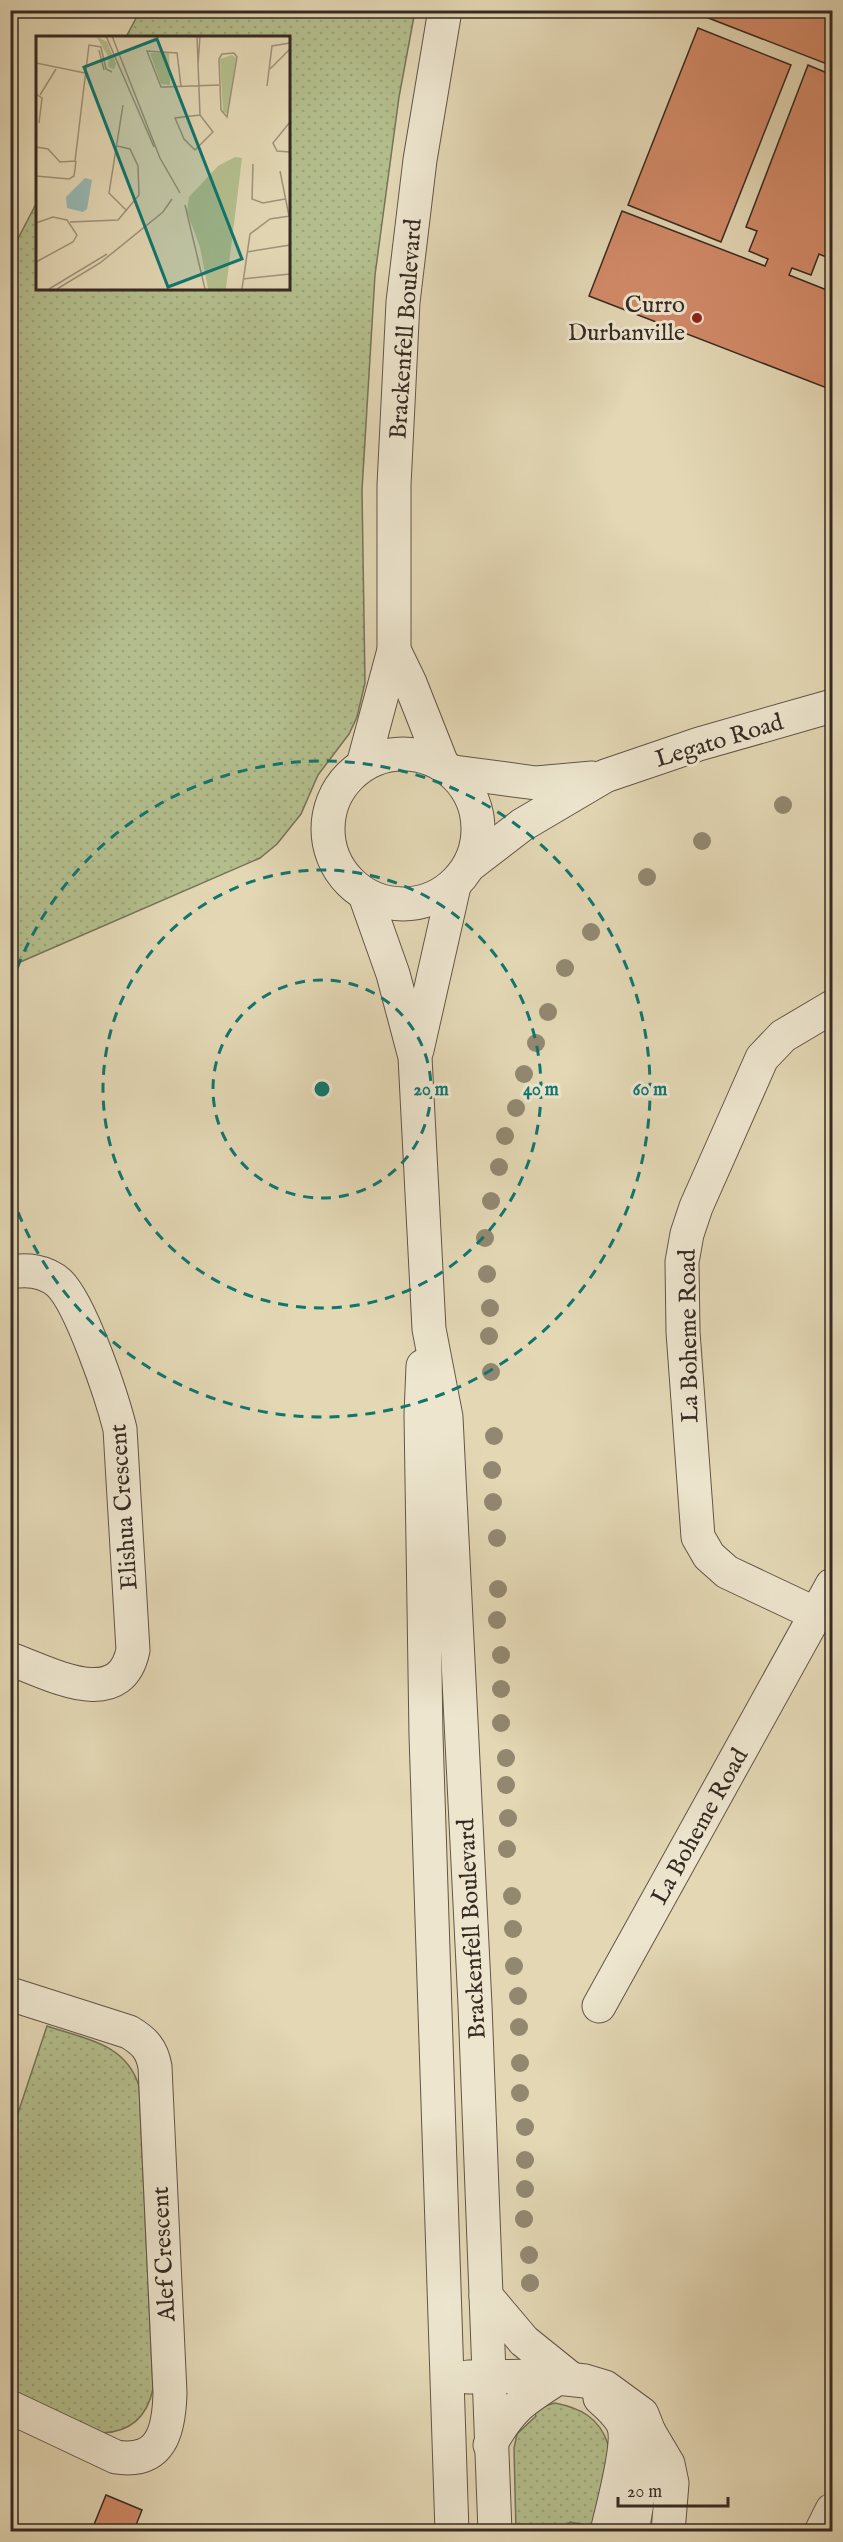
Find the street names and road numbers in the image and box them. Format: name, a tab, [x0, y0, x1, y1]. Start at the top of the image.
street label: Brackenfell Boulevard	[383, 218, 430, 440]
street label: Legato Road	[652, 707, 787, 776]
street label: La Boheme Road	[672, 1248, 707, 1423]
street label: Elishua Crescent	[103, 1423, 146, 1591]
street label: La Boheme Road	[645, 1743, 756, 1910]
street label: Brackenfell Boulevard	[451, 1818, 494, 2040]
street label: Alef Crescent	[145, 2186, 184, 2323]

